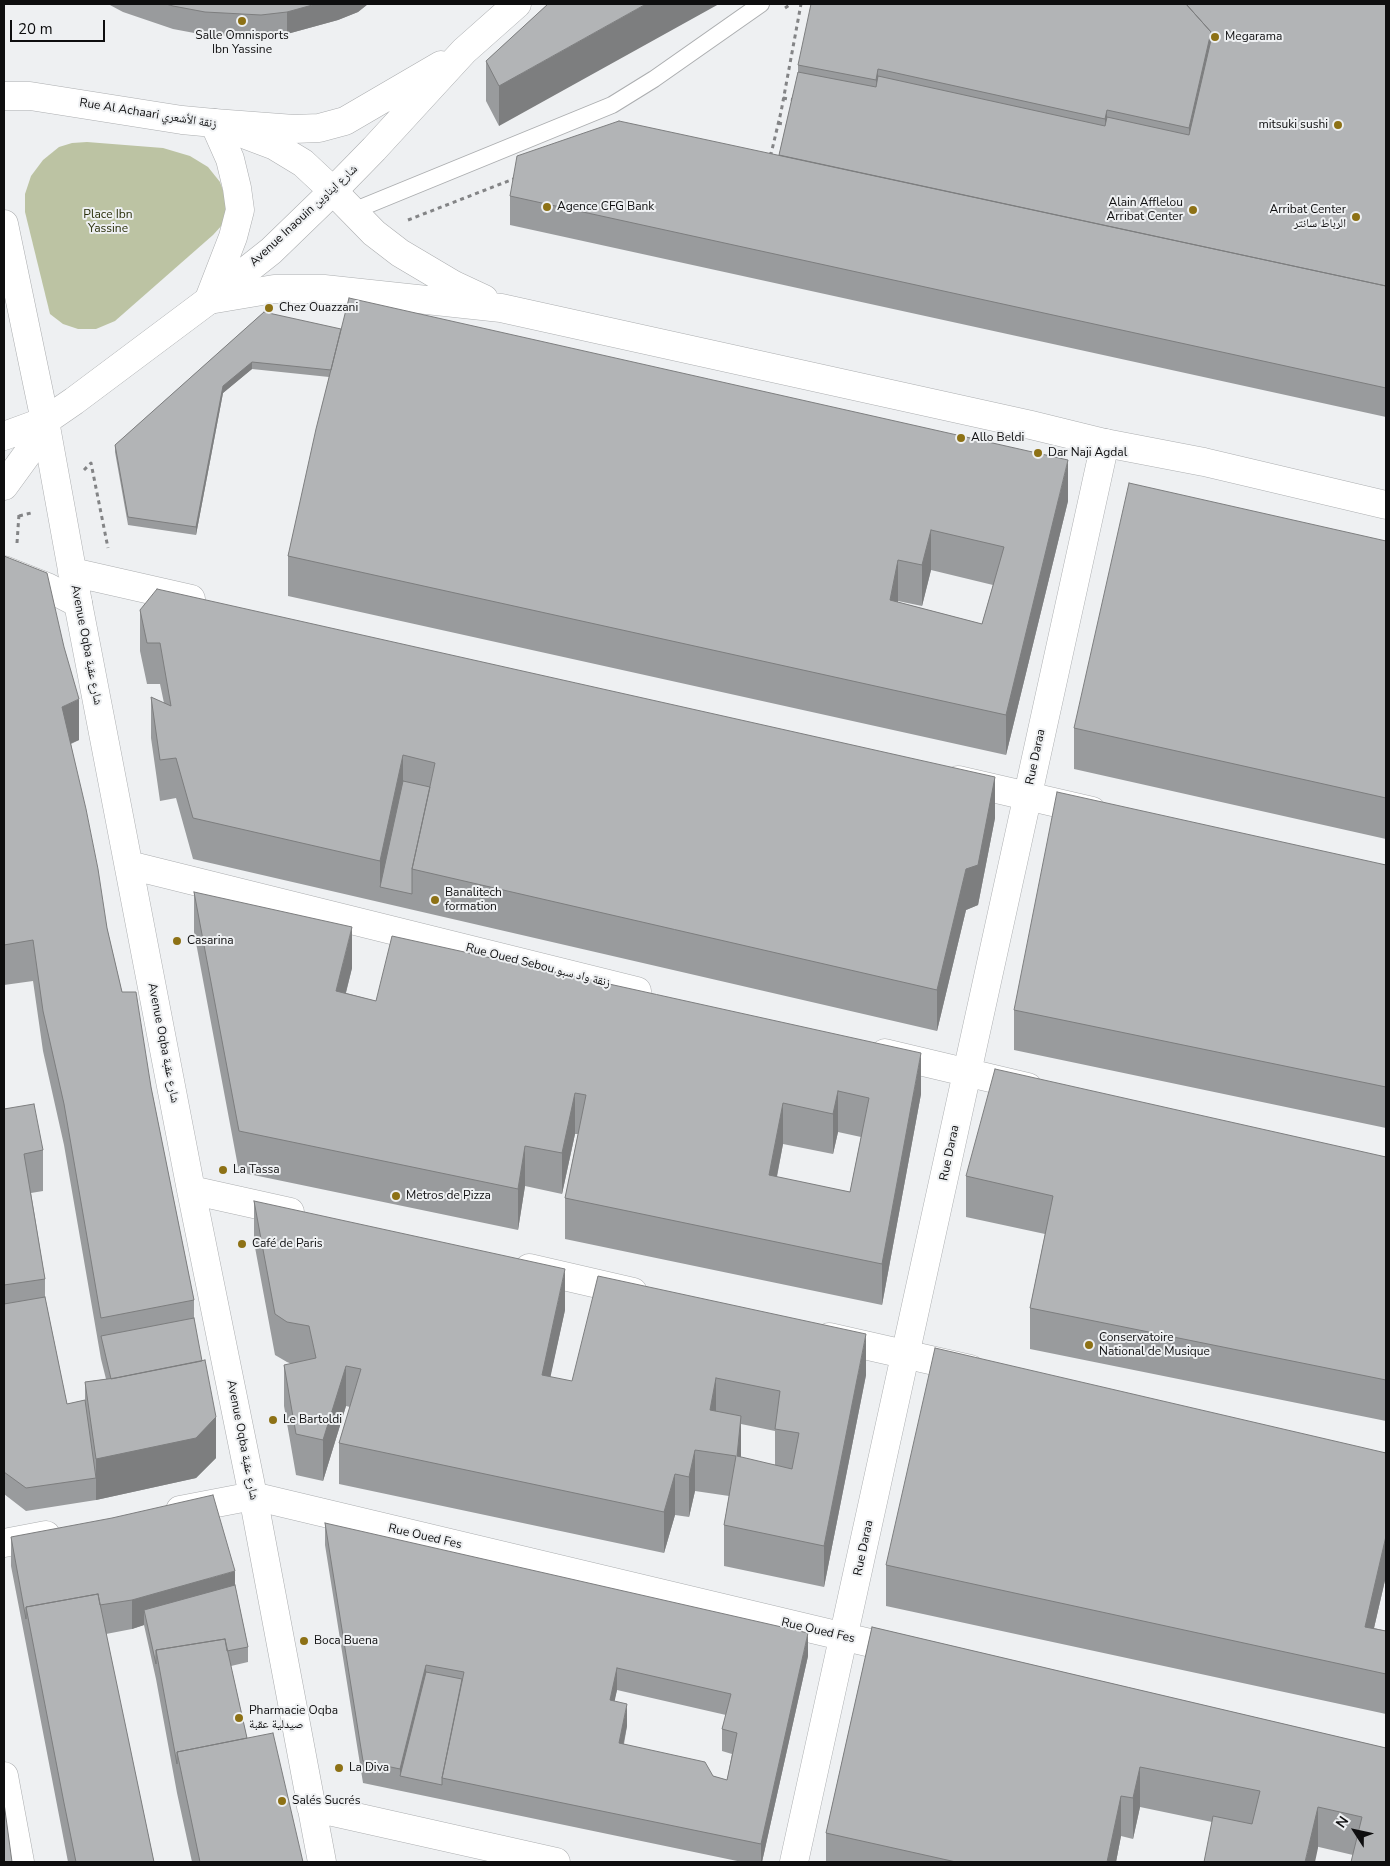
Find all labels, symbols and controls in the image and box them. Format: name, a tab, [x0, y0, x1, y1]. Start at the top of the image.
scale bar	[12, 10, 108, 42]
marker: Salle Omnisports Ibn Yassine	[236, 15, 248, 27]
text: 20 m	[18, 19, 53, 39]
place label: Salle Omnisports Ibn Yassine	[195, 29, 289, 57]
place label: Megarama	[1225, 30, 1282, 44]
marker: Megarama	[1209, 31, 1221, 43]
street label: Rue Al Achaari زنقة الأشعري	[78, 96, 218, 132]
place label: mitsuki sushi	[1258, 118, 1328, 132]
marker: mitsuki sushi	[1332, 119, 1344, 131]
street label: Avenue Inaouin شارع ايناوين	[247, 162, 361, 270]
place label: Alain Afflelou Arribat Center	[1107, 196, 1183, 224]
place label: Agence CFG Bank	[557, 200, 654, 214]
marker: Agence CFG Bank	[541, 201, 553, 213]
place label: Arribat Center الرباط سانتر	[1270, 203, 1346, 231]
marker: Alain Afflelou Arribat Center	[1187, 204, 1199, 216]
park label: Place Ibn Yassine	[83, 208, 133, 236]
marker: Arribat Center الرباط سانتر	[1350, 211, 1362, 223]
place label: Chez Ouazzani	[279, 301, 358, 315]
marker: Chez Ouazzani	[263, 302, 275, 314]
place label: Allo Beldi	[971, 431, 1024, 445]
marker: Allo Beldi	[955, 432, 967, 444]
place label: Dar Naji Agdal	[1048, 446, 1127, 460]
marker: Dar Naji Agdal	[1032, 447, 1044, 459]
street label: Avenue Oqba شارع عقبة	[67, 584, 105, 706]
street label: Rue Daraa	[1023, 728, 1049, 786]
place label: Banalitech formation	[445, 886, 502, 914]
marker: Banalitech formation	[429, 894, 441, 906]
place label: Casarina	[187, 934, 234, 948]
marker: Casarina	[171, 935, 183, 947]
street label: Rue Oued Sebou زنقة واد سبو	[464, 941, 612, 991]
street label: Avenue Oqba شارع عقبة	[144, 982, 182, 1104]
street label: Rue Daraa	[937, 1124, 963, 1182]
place label: La Tassa	[233, 1163, 280, 1177]
marker: La Tassa	[217, 1164, 229, 1176]
place label: Metros de Pizza	[406, 1189, 491, 1203]
marker: Metros de Pizza	[390, 1190, 402, 1202]
place label: Café de Paris	[252, 1237, 323, 1251]
marker: Café de Paris	[236, 1238, 248, 1250]
place label: Conservatoire National de Musique	[1099, 1331, 1210, 1359]
marker: Conservatoire National de Musique	[1083, 1339, 1095, 1351]
street label: Avenue Oqba شارع عقبة	[223, 1379, 261, 1501]
place label: Le Bartoldi	[283, 1413, 342, 1427]
marker: Le Bartoldi	[267, 1414, 279, 1426]
street label: Rue Daraa	[851, 1519, 877, 1577]
street label: Rue Oued Fes	[387, 1522, 463, 1552]
street label: Rue Oued Fes	[780, 1616, 856, 1646]
place label: Boca Buena	[314, 1634, 378, 1648]
marker: Boca Buena	[298, 1635, 310, 1647]
place label: Pharmacie Oqba صيدلية عقبة	[249, 1704, 338, 1732]
marker: Pharmacie Oqba صيدلية عقبة	[233, 1712, 245, 1724]
place label: La Diva	[349, 1761, 389, 1775]
marker: La Diva	[333, 1762, 345, 1774]
place label: Salés Sucrés	[292, 1794, 361, 1808]
marker: Salés Sucrés	[276, 1795, 288, 1807]
north arrow	[1330, 1806, 1380, 1856]
text: N	[1332, 1812, 1353, 1832]

